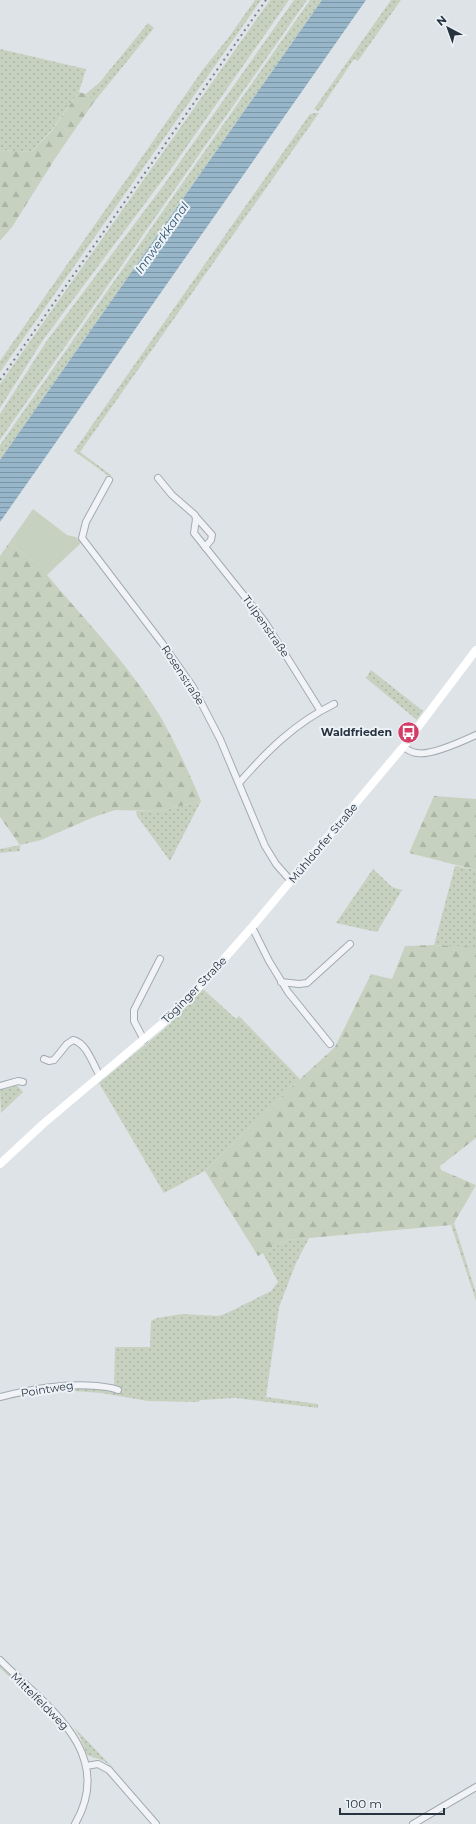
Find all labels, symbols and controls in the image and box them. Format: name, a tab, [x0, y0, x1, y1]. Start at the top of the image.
north arrow	[428, 8, 468, 48]
text: N	[433, 12, 449, 29]
water label: Innwerkkanal	[131, 199, 192, 276]
street label: Tulpenstraße	[240, 592, 293, 660]
street label: Rosenstraße	[158, 642, 208, 708]
bus stop icon: Waldfrieden	[395, 719, 421, 745]
place label: Waldfrieden	[321, 725, 392, 739]
street label: Mühldorfer Straße	[285, 800, 361, 886]
street label: Töginger Straße	[159, 953, 230, 1026]
street label: Pointweg	[20, 1378, 74, 1400]
street label: Mittelfeldweg	[8, 1669, 72, 1733]
scale bar	[340, 1790, 444, 1816]
text: 100 m	[346, 1796, 382, 1811]

